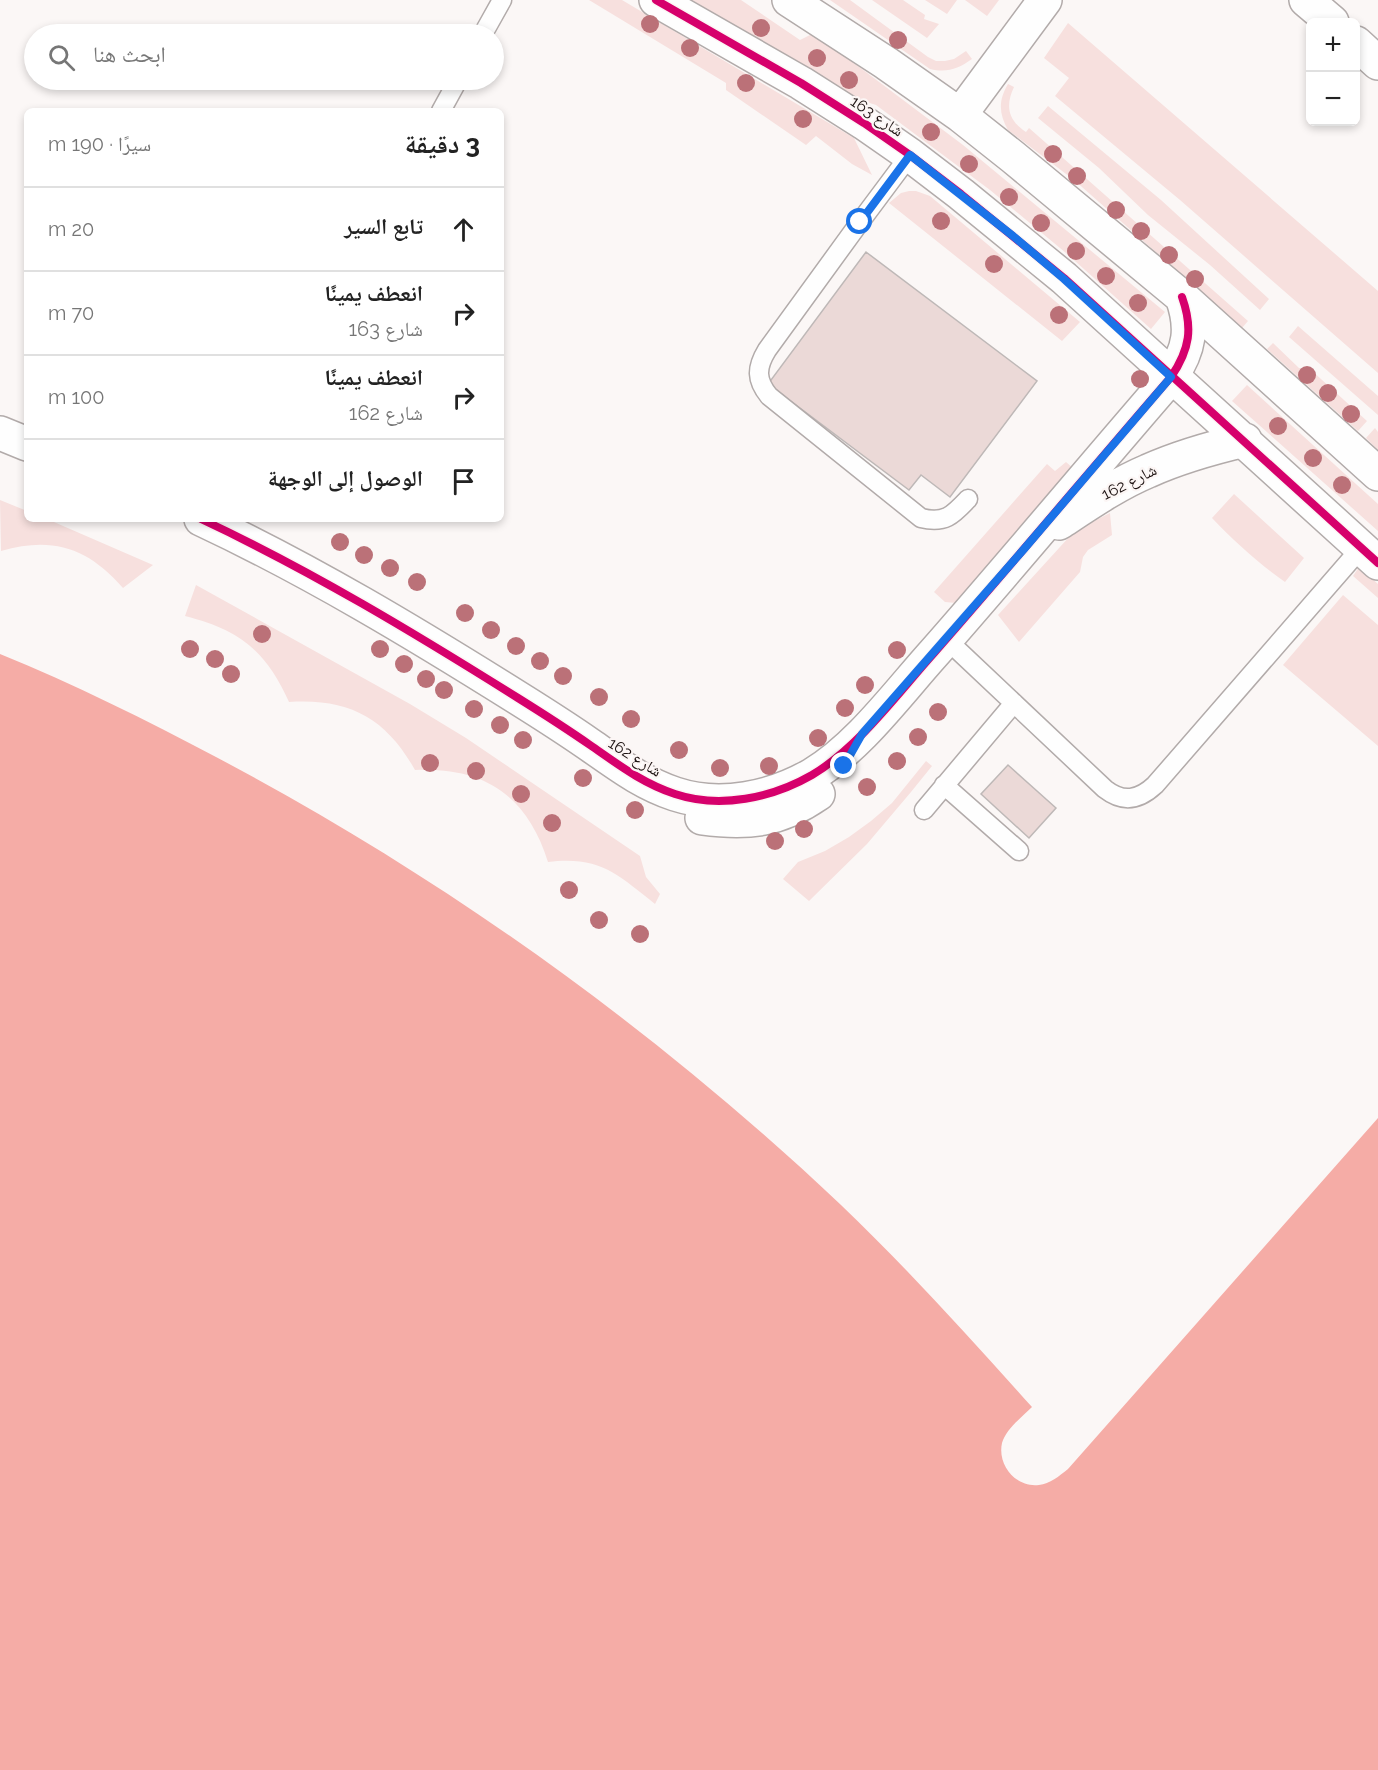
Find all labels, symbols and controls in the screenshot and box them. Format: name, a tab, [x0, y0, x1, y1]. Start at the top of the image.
map controls	[1306, 18, 1360, 126]
button: +	[1306, 18, 1360, 72]
search box	[24, 24, 504, 90]
icon: search	[45, 41, 78, 74]
text: ابحث هنا	[93, 41, 166, 67]
button: −	[1306, 72, 1360, 126]
street label: شارع 163	[846, 91, 907, 141]
text: 3 دقيقة	[405, 129, 480, 159]
text: سيرًا · 190 m	[48, 132, 151, 156]
route start	[846, 208, 872, 234]
text: تابع السير	[344, 213, 423, 239]
icon: ahead	[447, 213, 480, 246]
text: 20 m	[48, 217, 94, 241]
text: انعطف يمينًا	[324, 280, 423, 306]
icon: right	[447, 297, 480, 330]
text: 70 m	[48, 301, 94, 325]
text: شارع 163	[349, 317, 423, 341]
text: انعطف يمينًا	[324, 364, 423, 390]
icon: right	[447, 381, 480, 414]
text: 100 m	[48, 385, 105, 409]
text: شارع 162	[349, 401, 423, 425]
street label: شارع 162	[1098, 460, 1160, 505]
text: الوصول إلى الوجهة	[268, 465, 423, 491]
icon: arrive	[447, 465, 480, 498]
street label: شارع 162	[604, 733, 665, 782]
route end	[830, 752, 856, 778]

